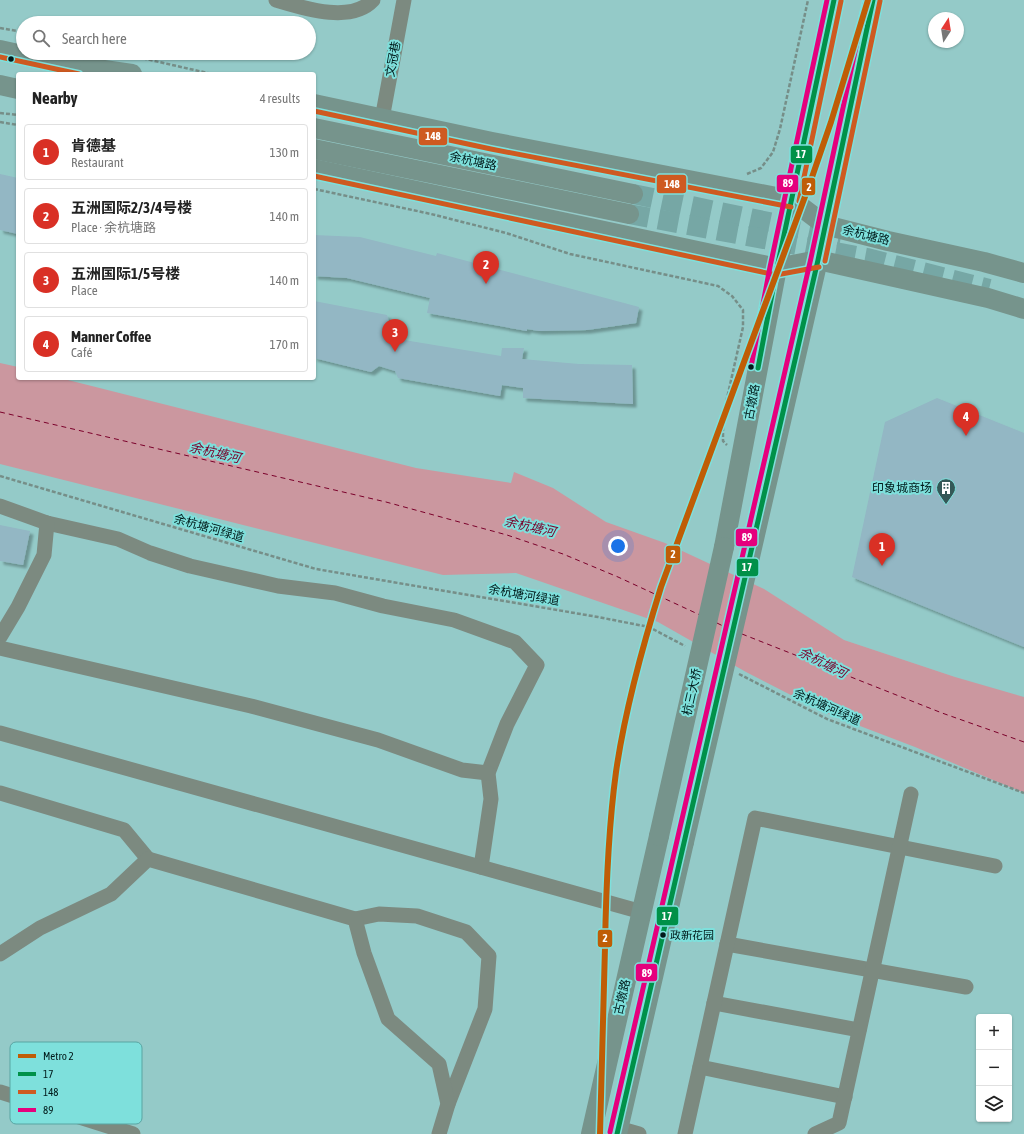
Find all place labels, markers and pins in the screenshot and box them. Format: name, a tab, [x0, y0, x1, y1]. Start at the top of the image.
unlabelled marker	[6, 54, 16, 64]
pin: 2	[473, 251, 499, 284]
pin: 3	[382, 319, 408, 352]
unlabelled marker	[746, 362, 756, 372]
pin: 4	[953, 403, 979, 436]
building icon: 印象城商场	[935, 477, 957, 505]
place label: 印象城商场	[872, 481, 932, 495]
pin: 1	[869, 533, 895, 566]
place label: 政新花园	[670, 929, 714, 941]
marker: 政新花园	[658, 930, 668, 940]

